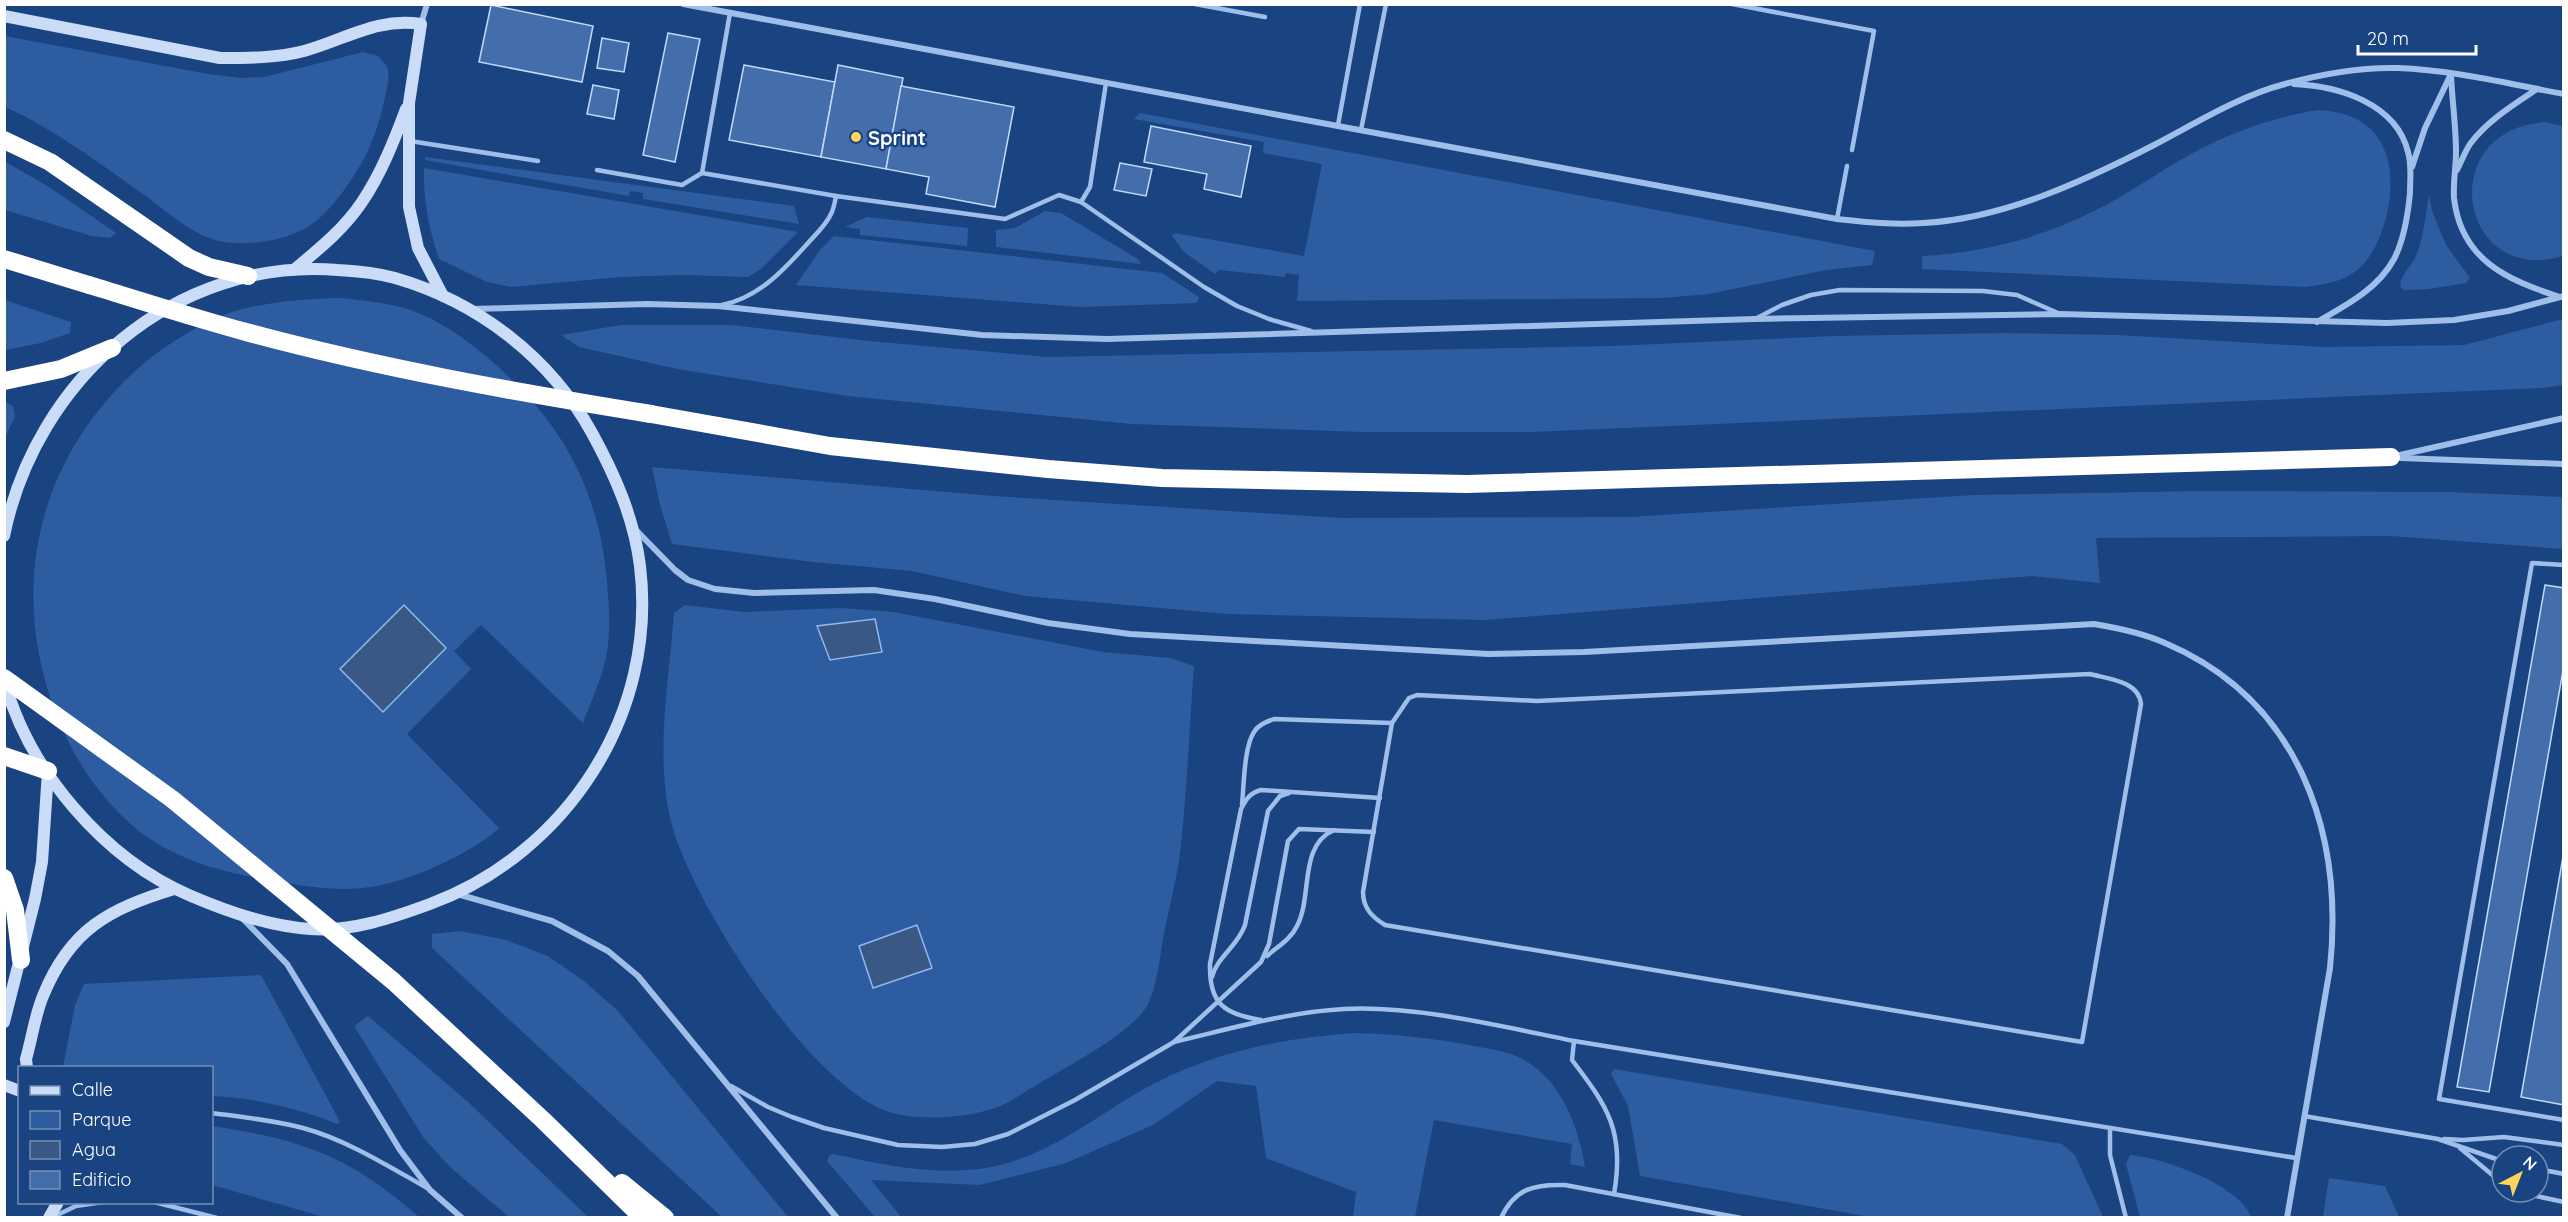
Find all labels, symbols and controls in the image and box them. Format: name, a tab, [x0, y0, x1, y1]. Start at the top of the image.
scale bar	[2358, 18, 2476, 56]
text: 20 m	[2367, 27, 2409, 50]
place label: Sprint	[868, 125, 926, 150]
marker: Sprint	[849, 130, 863, 144]
legend	[18, 1066, 213, 1204]
text: Calle	[72, 1078, 113, 1101]
text: Parque	[72, 1108, 131, 1131]
text: Agua	[72, 1138, 116, 1161]
north arrow	[2490, 1144, 2550, 1204]
text: N	[2519, 1151, 2541, 1174]
text: Edificio	[72, 1168, 131, 1191]

